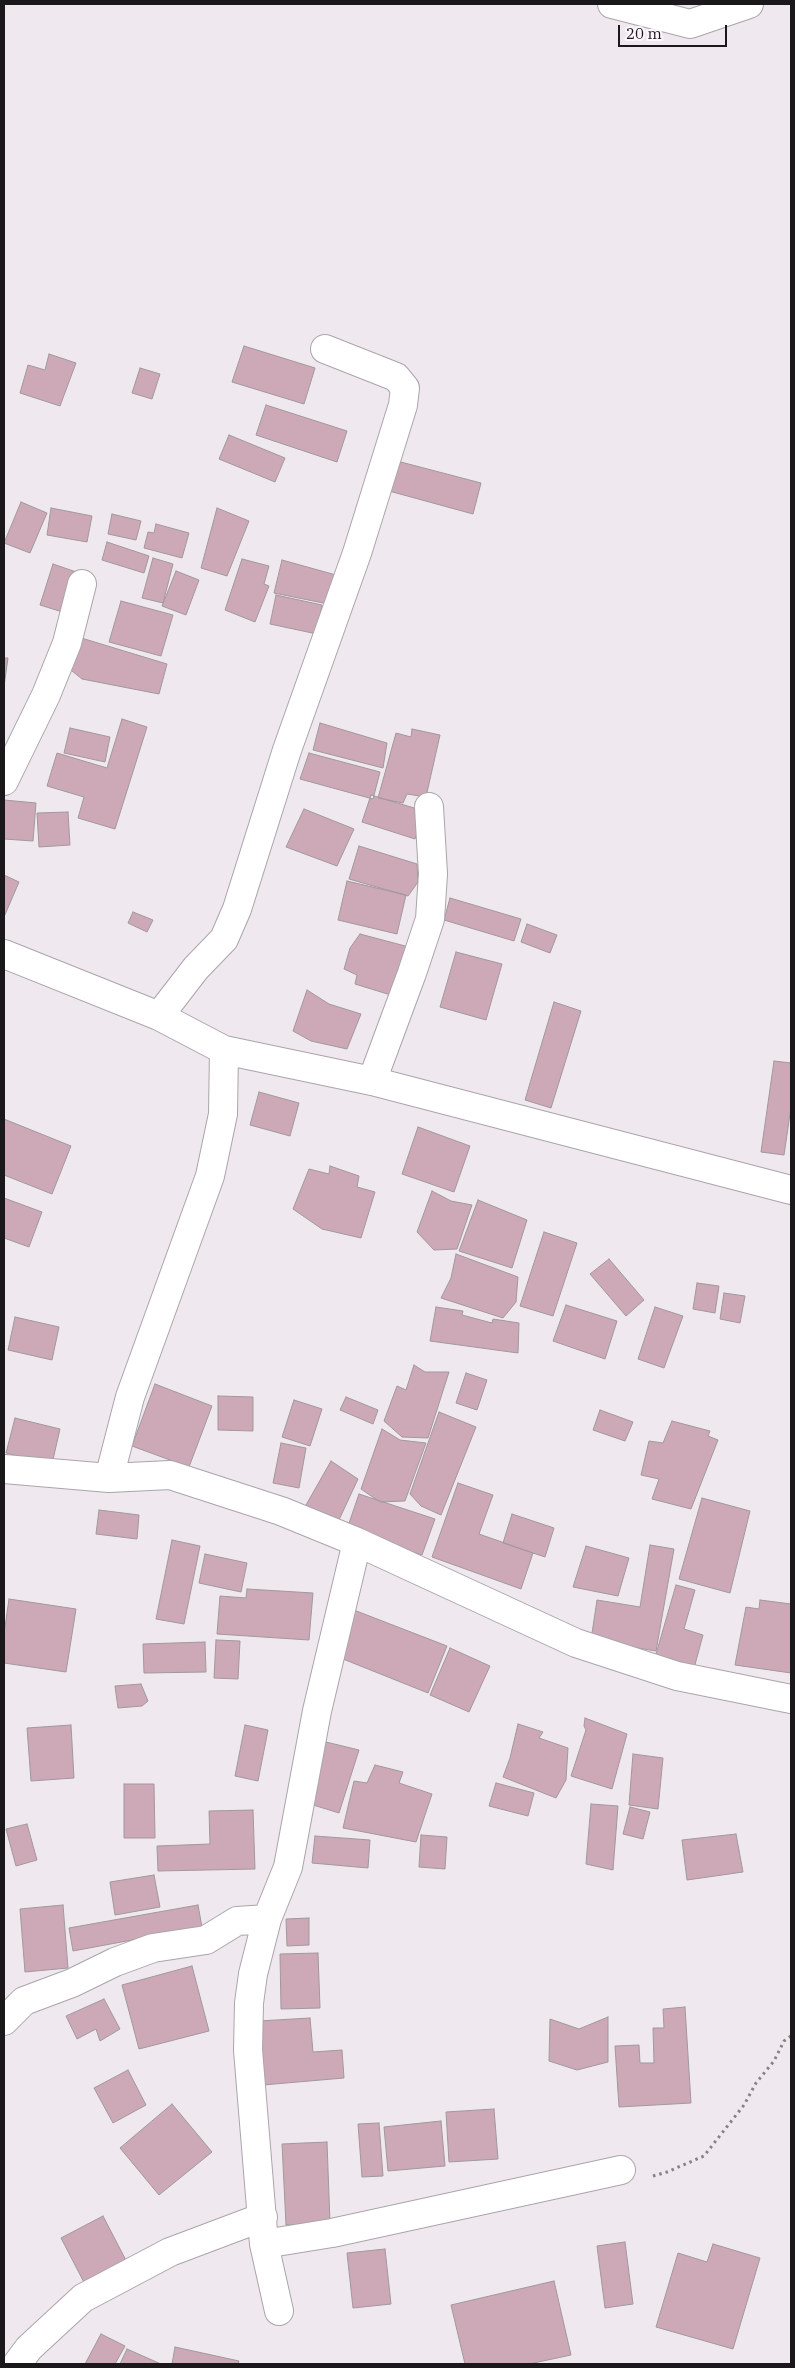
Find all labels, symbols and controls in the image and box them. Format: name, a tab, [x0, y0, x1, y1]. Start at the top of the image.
scale bar	[620, 15, 729, 47]
text: 20 m	[626, 24, 662, 43]

